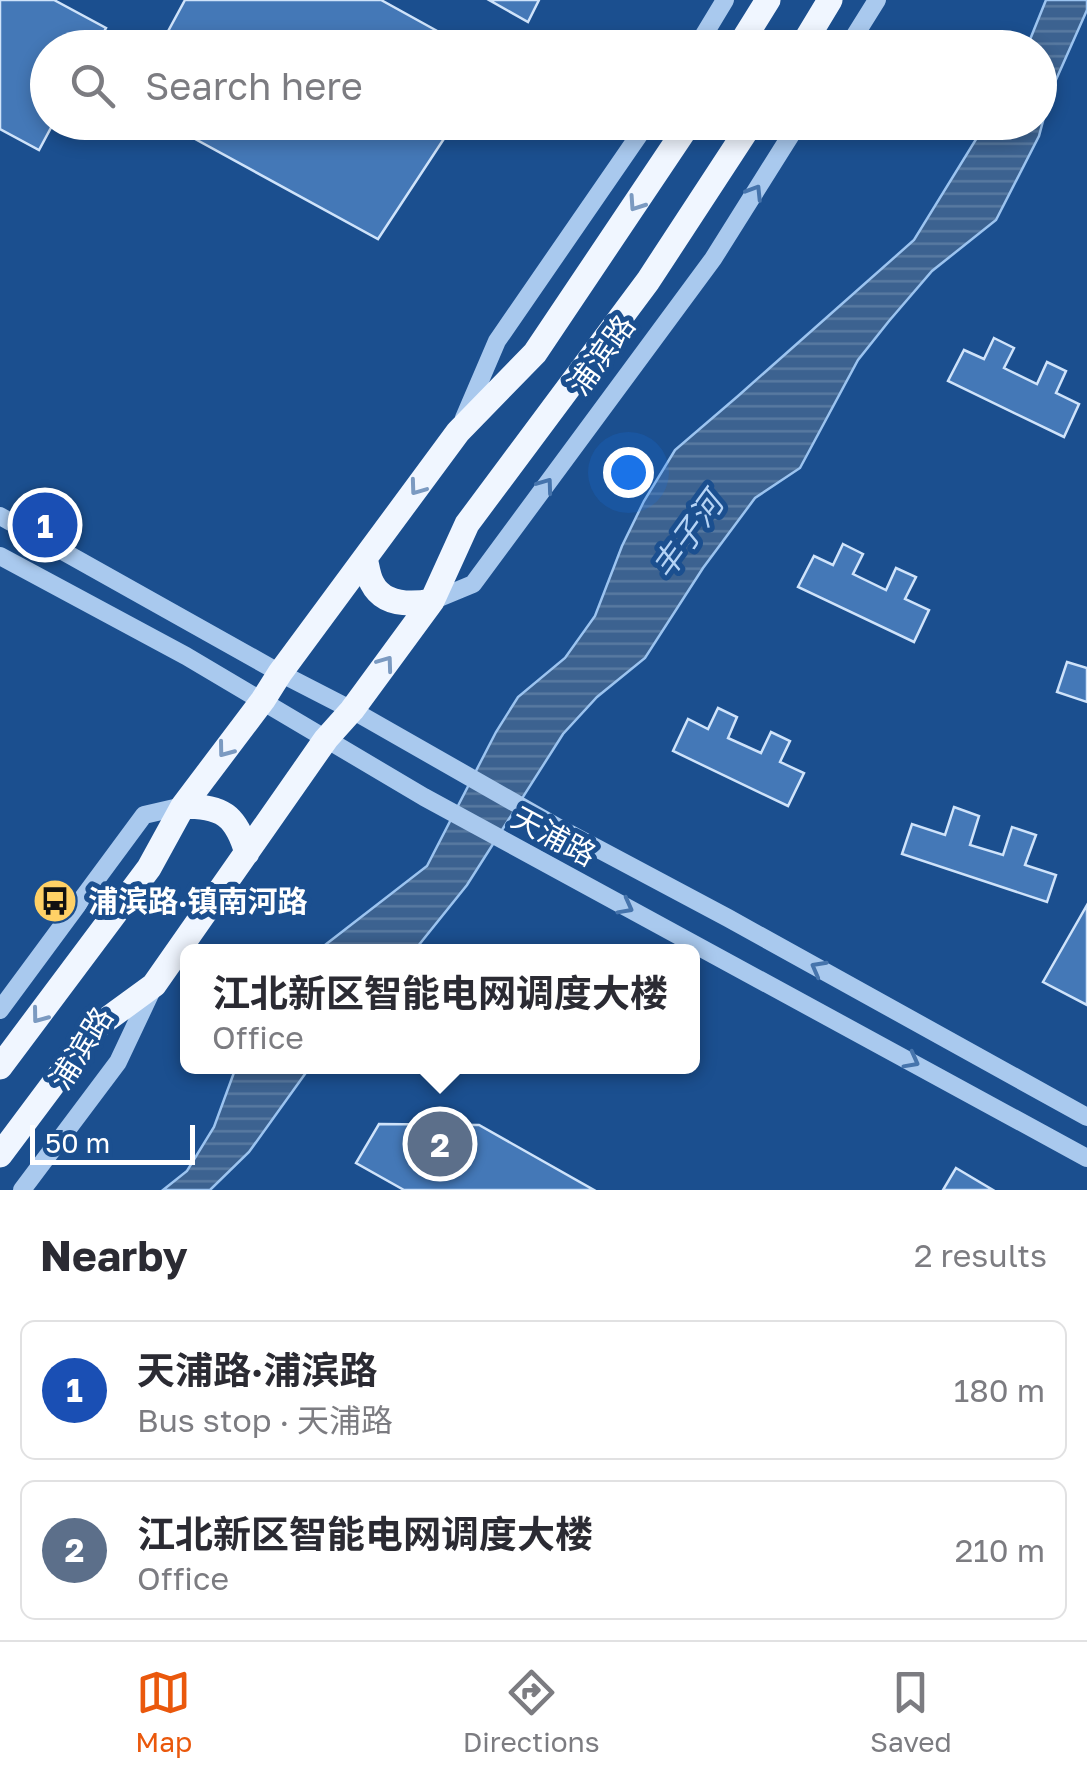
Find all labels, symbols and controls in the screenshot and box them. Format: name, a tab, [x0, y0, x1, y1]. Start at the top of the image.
search box	[30, 30, 1057, 140]
icon: search	[65, 58, 120, 113]
text: Search here	[145, 63, 363, 108]
one-way arrow	[743, 185, 762, 203]
one-way arrow	[630, 192, 648, 211]
street label: 浦滨路	[560, 308, 642, 402]
your location	[603, 447, 654, 498]
one-way arrow	[411, 477, 429, 495]
one-way arrow	[534, 478, 552, 496]
water label: 丰子河	[643, 480, 734, 585]
pin: 1	[12, 488, 78, 562]
one-way arrow	[375, 656, 392, 674]
one-way arrow	[219, 739, 237, 757]
street label: 天浦路	[506, 799, 602, 873]
bus stop icon: 浦滨路·镇南河路	[32, 878, 78, 924]
place label: 浦滨路·镇南河路	[88, 883, 308, 919]
one-way arrow	[616, 894, 634, 914]
popup	[180, 944, 700, 1074]
one-way arrow	[811, 960, 829, 980]
text: 江北新区智能电网调度大楼	[212, 970, 668, 1015]
street label: 浦滨路	[42, 1000, 120, 1096]
one-way arrow	[33, 1005, 50, 1023]
text: Office	[212, 1018, 304, 1056]
one-way arrow	[901, 1049, 919, 1069]
pin: 2	[408, 1106, 472, 1182]
scale bar	[30, 1120, 195, 1164]
text: 50 m	[45, 1126, 110, 1159]
text: Nearby	[40, 1230, 188, 1280]
text: 2 results	[914, 1236, 1047, 1274]
text: 天浦路·浦滨路	[137, 1347, 377, 1392]
text: 1	[66, 1371, 83, 1409]
text: 180 m	[954, 1371, 1045, 1409]
text: Bus stop · 天浦路	[137, 1401, 393, 1439]
text: 江北新区智能电网调度大楼	[137, 1511, 593, 1556]
text: 2	[65, 1531, 84, 1569]
text: 210 m	[955, 1531, 1045, 1569]
text: Office	[137, 1559, 229, 1597]
tab: Map	[135, 1665, 192, 1758]
tab: Directions	[463, 1665, 600, 1758]
tab: Saved	[870, 1665, 952, 1758]

